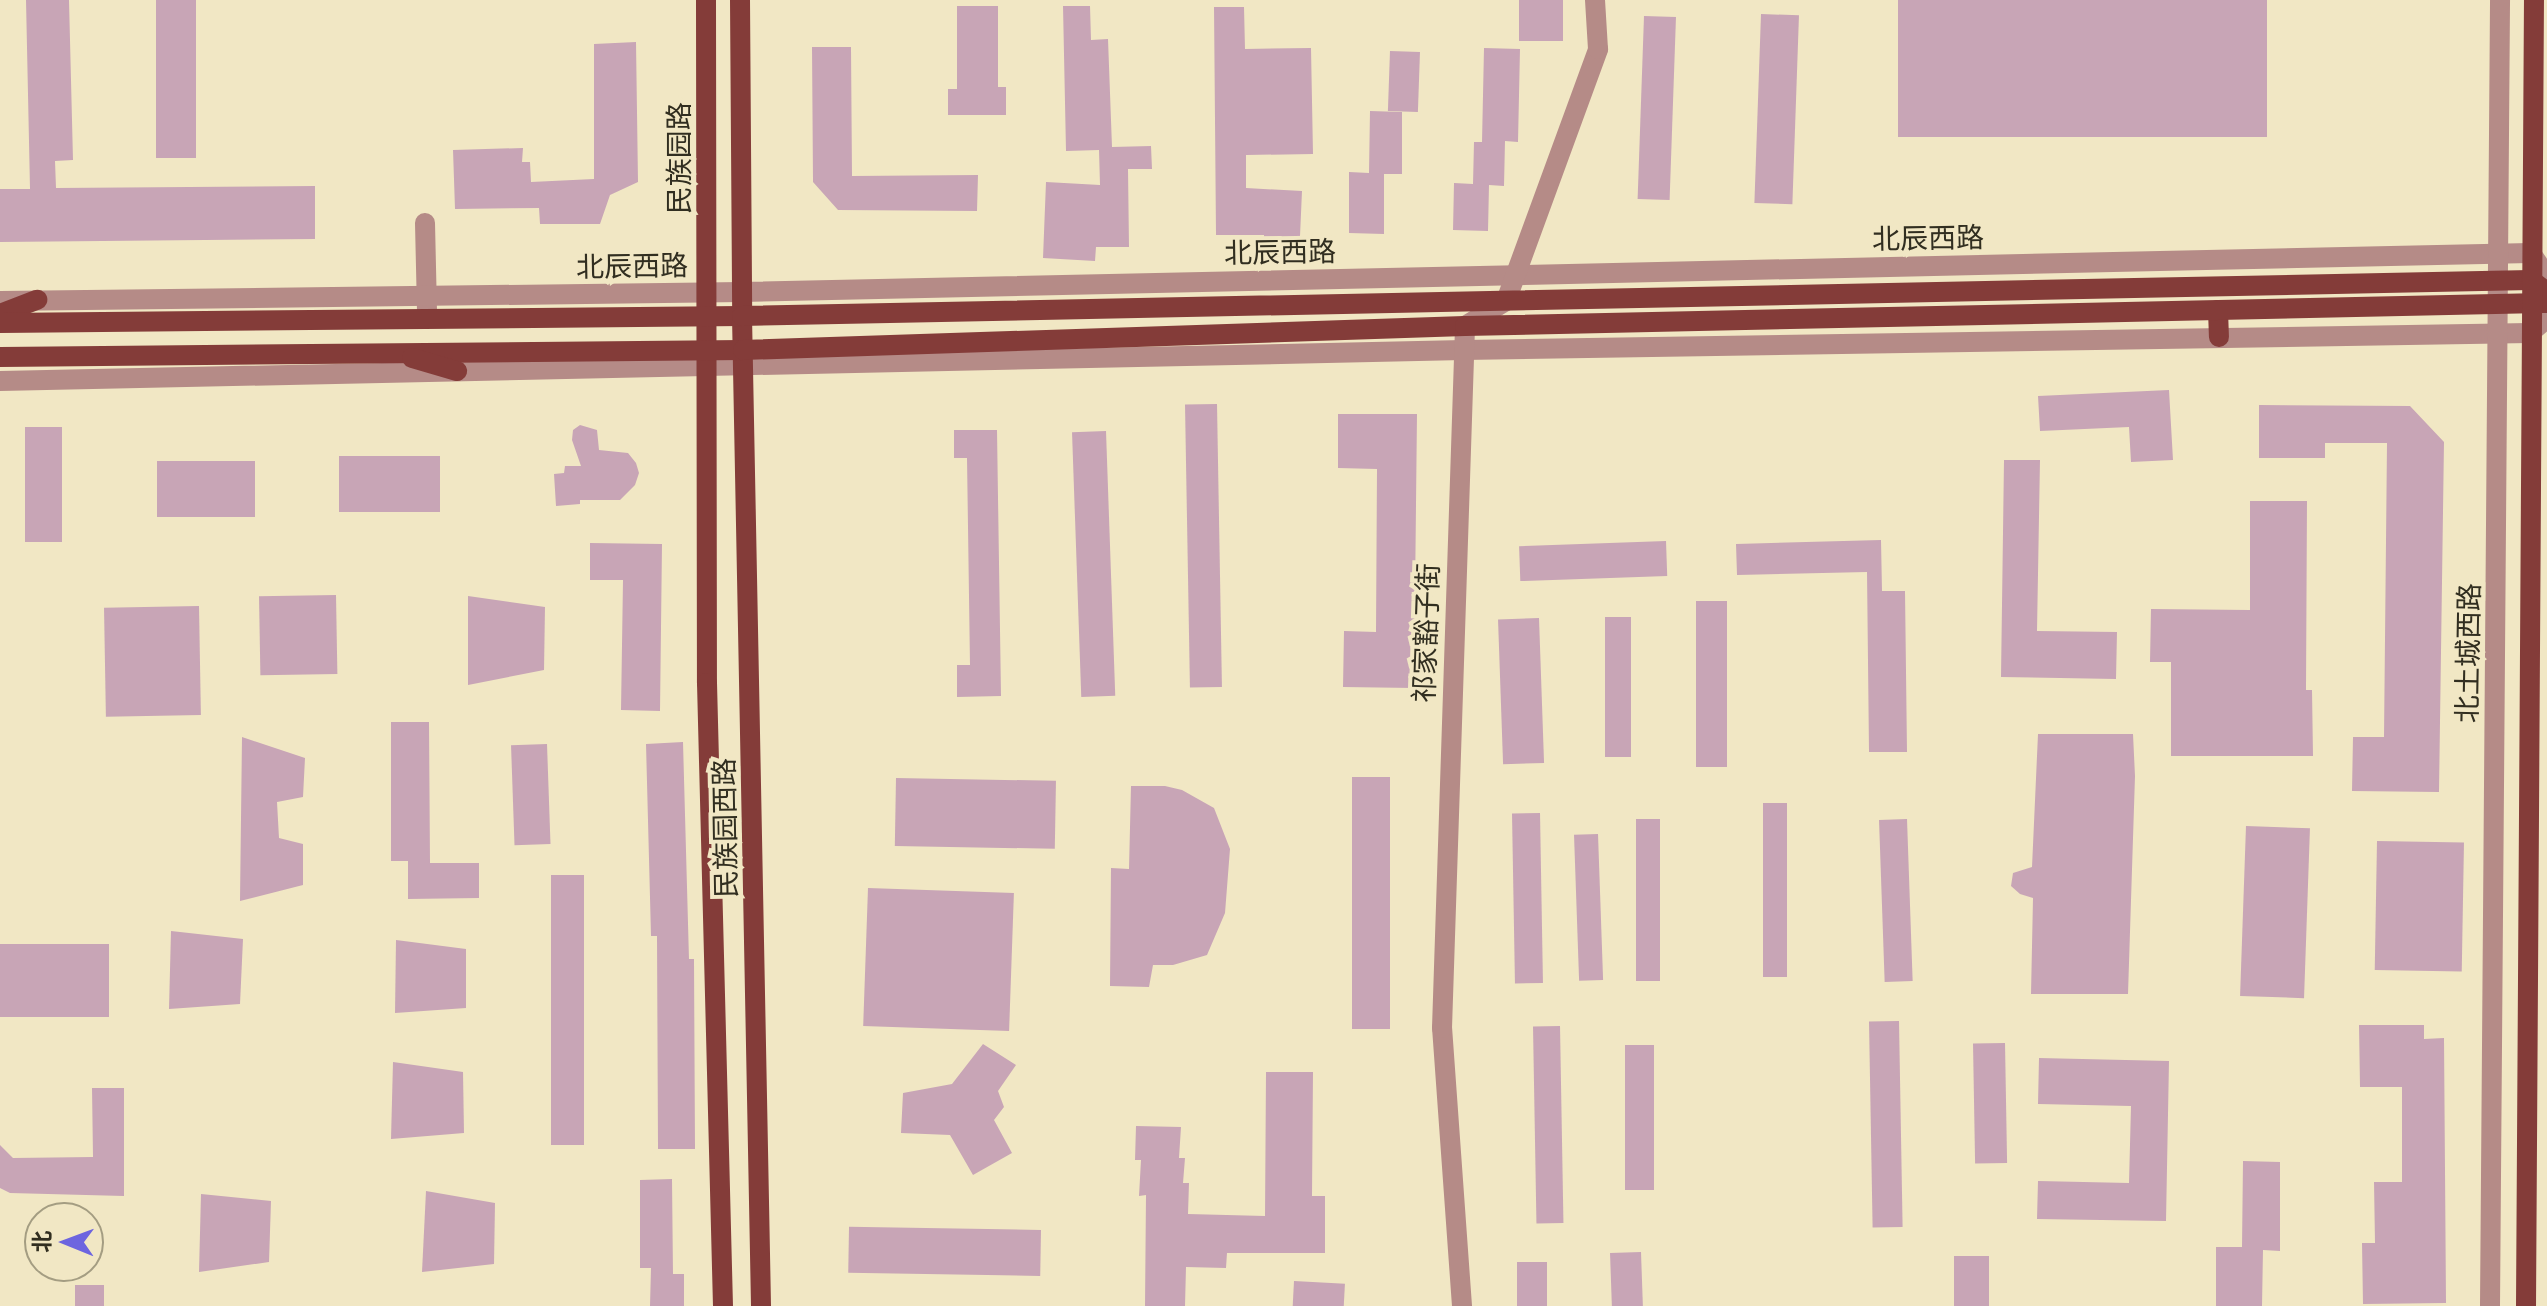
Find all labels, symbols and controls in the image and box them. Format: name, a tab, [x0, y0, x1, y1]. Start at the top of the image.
street label: 民族园路	[662, 102, 696, 214]
street label: 北辰西路	[1872, 220, 1984, 256]
street label: 北辰西路	[1224, 234, 1336, 270]
street label: 北辰西路	[576, 248, 688, 284]
street label: 祁家豁子街	[1407, 562, 1445, 704]
street label: 北土城西路	[2450, 583, 2486, 723]
street label: 民族园西路	[707, 758, 743, 898]
north arrow	[24, 1202, 104, 1282]
text: 北	[28, 1230, 56, 1253]

